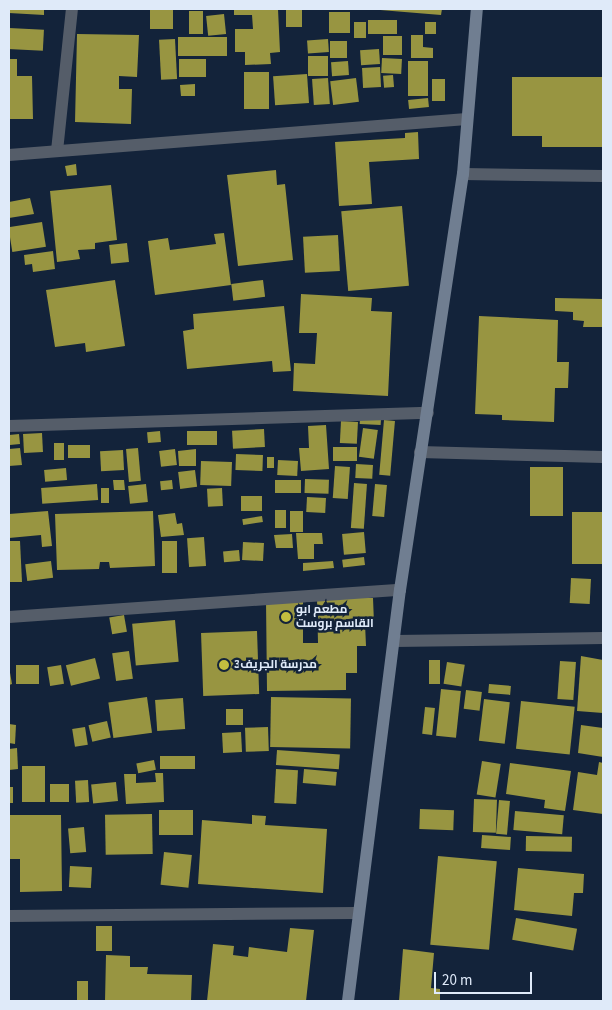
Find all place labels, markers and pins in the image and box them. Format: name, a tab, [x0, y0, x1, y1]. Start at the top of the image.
place label: مطعم ابو القاسم بروست	[296, 603, 374, 631]
marker: مطعم ابو القاسم بروست	[280, 611, 292, 623]
place label: مدرسة الجريف3	[234, 658, 317, 672]
marker: مدرسة الجريف3	[218, 659, 230, 671]

